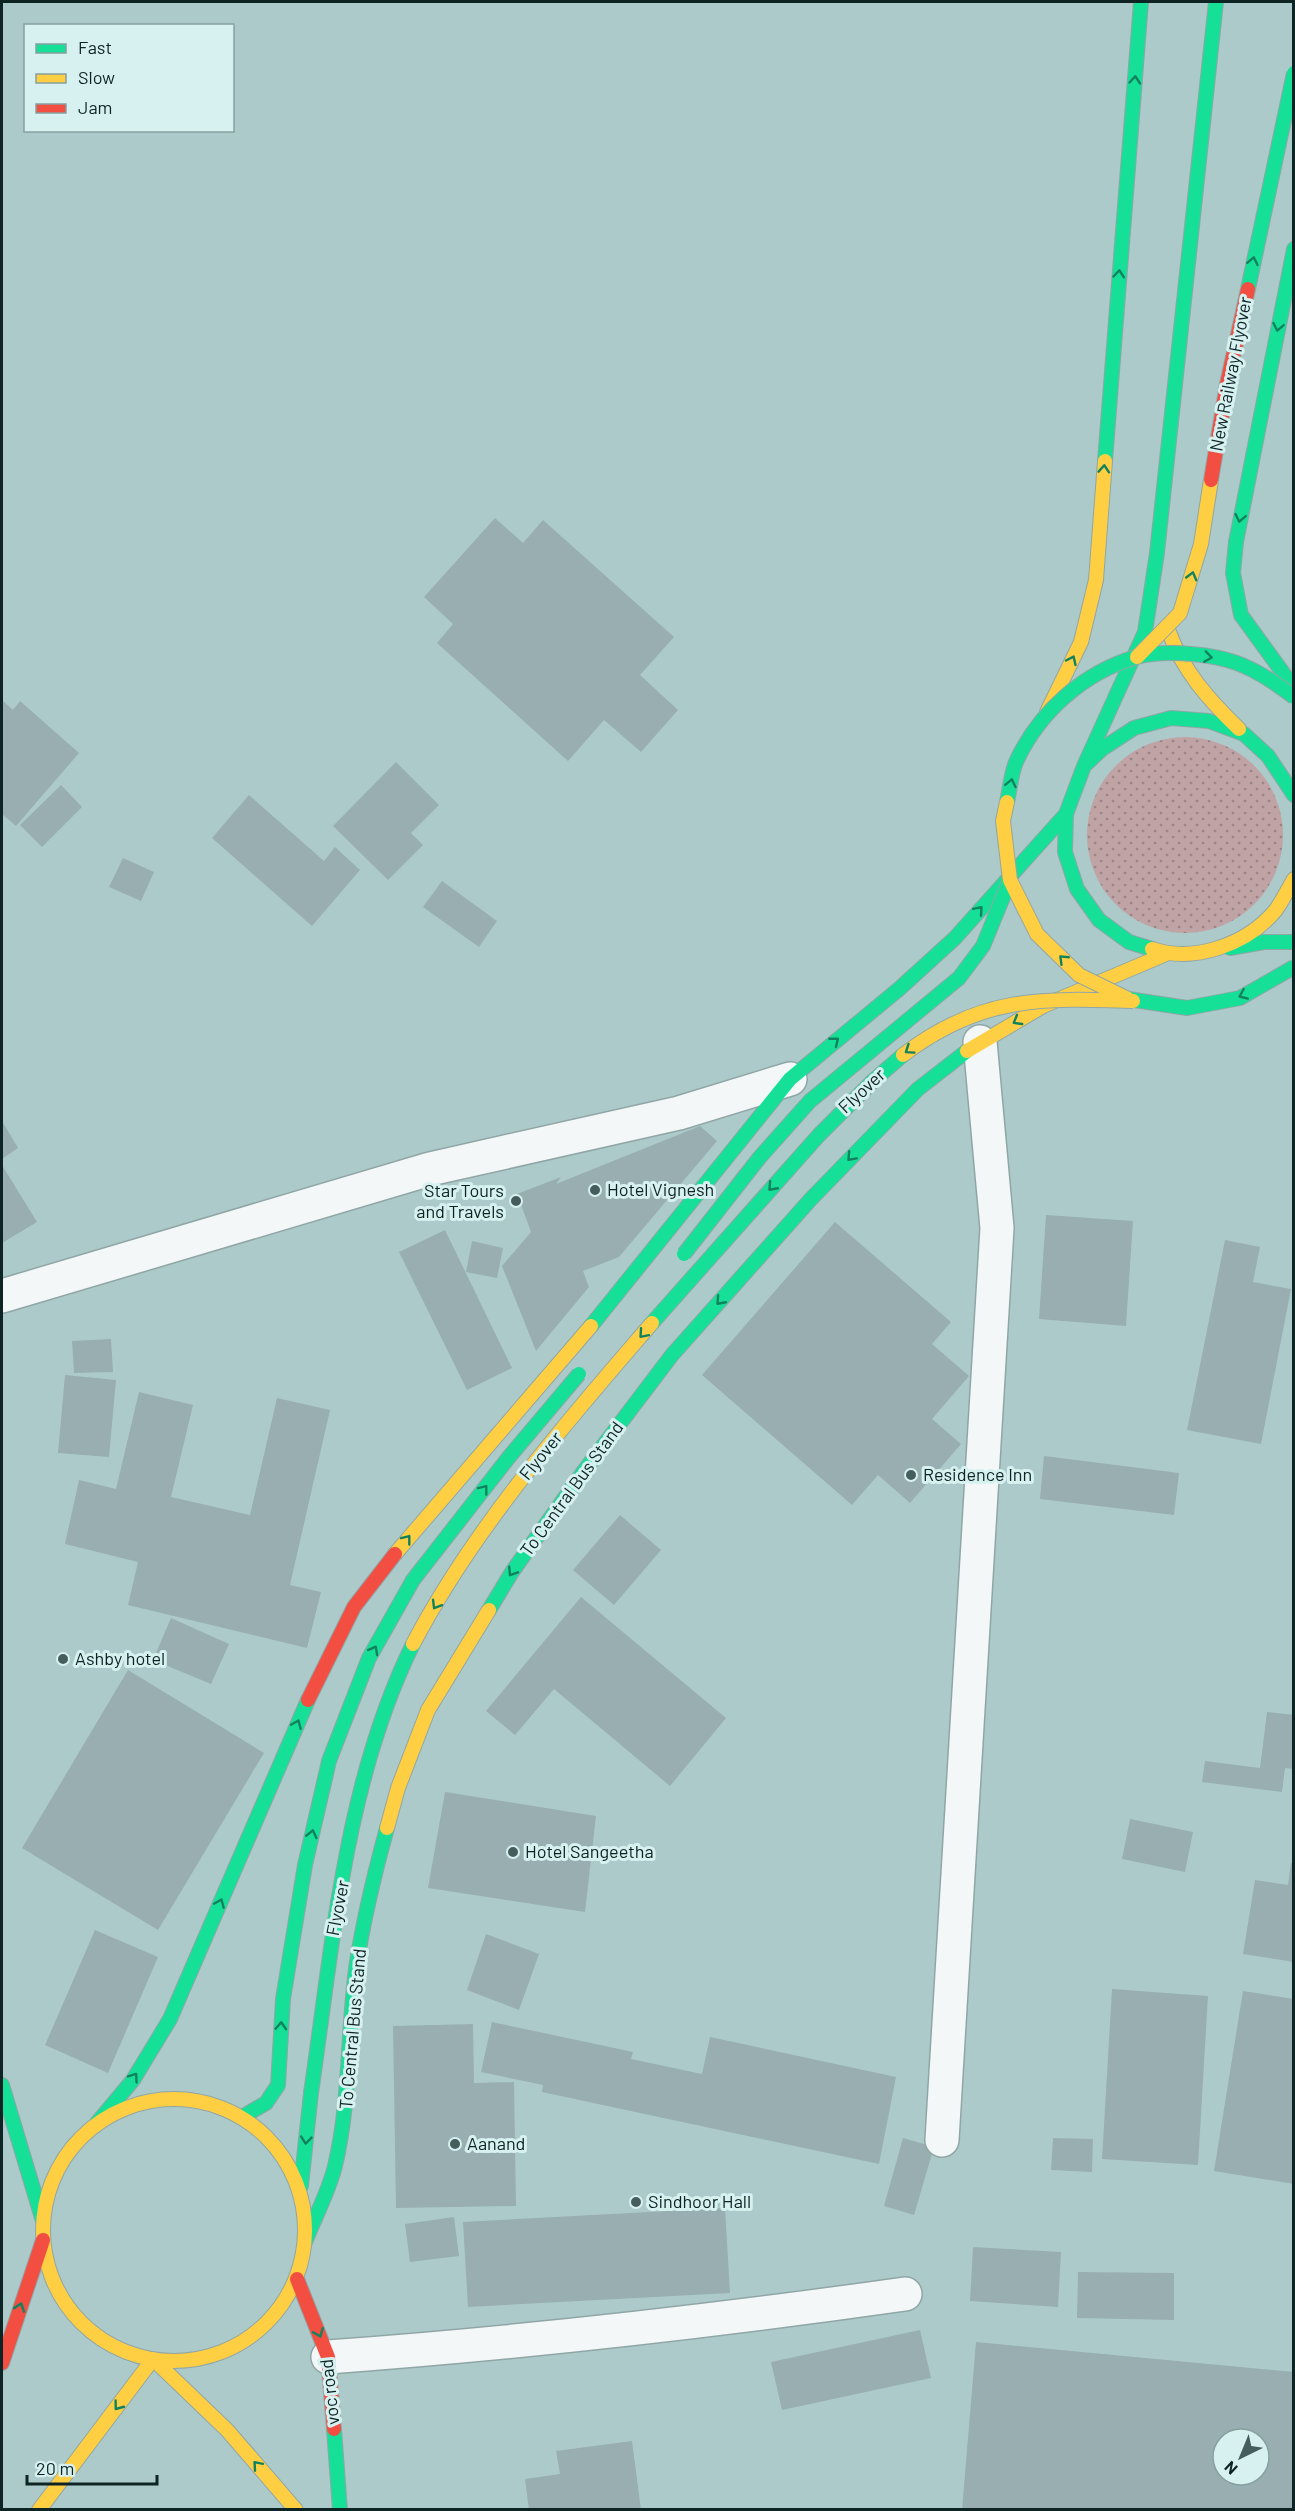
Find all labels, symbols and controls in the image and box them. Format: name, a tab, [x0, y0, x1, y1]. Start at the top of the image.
legend	[24, 24, 234, 132]
text: Fast	[78, 36, 112, 58]
text: Slow	[78, 66, 115, 88]
one-way arrow	[1128, 75, 1141, 84]
text: Jam	[78, 96, 112, 118]
one-way arrow	[1246, 257, 1259, 267]
one-way arrow	[1112, 270, 1125, 279]
street label: New Railway Flyover	[1204, 294, 1256, 453]
one-way arrow	[1272, 322, 1285, 332]
one-way arrow	[1097, 464, 1110, 473]
one-way arrow	[1234, 513, 1247, 523]
one-way arrow	[1185, 571, 1198, 581]
one-way arrow	[1204, 650, 1213, 662]
one-way arrow	[1065, 655, 1077, 666]
one-way arrow	[1004, 778, 1017, 788]
one-way arrow	[971, 906, 982, 917]
one-way arrow	[1059, 956, 1070, 967]
one-way arrow	[1239, 988, 1250, 1000]
one-way arrow	[1013, 1013, 1023, 1025]
one-way arrow	[828, 1038, 839, 1049]
one-way arrow	[905, 1043, 916, 1054]
street label: Flyover	[833, 1063, 890, 1117]
one-way arrow	[847, 1150, 858, 1160]
place label: Hotel Vignesh	[607, 1178, 714, 1200]
place label: Star Tours and Travels	[416, 1179, 504, 1222]
one-way arrow	[768, 1180, 779, 1191]
marker: Hotel Vignesh	[588, 1183, 602, 1197]
marker: Star Tours and Travels	[509, 1194, 523, 1208]
one-way arrow	[716, 1294, 727, 1305]
one-way arrow	[639, 1327, 650, 1337]
street label: To Central Bus Stand	[515, 1417, 627, 1560]
street label: Flyover	[514, 1426, 567, 1484]
place label: Residence Inn	[923, 1463, 1032, 1485]
marker: Residence Inn	[904, 1468, 918, 1482]
one-way arrow	[476, 1485, 487, 1496]
one-way arrow	[400, 1535, 411, 1546]
one-way arrow	[508, 1566, 520, 1576]
one-way arrow	[431, 1599, 443, 1609]
one-way arrow	[367, 1646, 378, 1656]
place label: Ashby hotel	[75, 1647, 165, 1669]
marker: Ashby hotel	[56, 1652, 70, 1666]
one-way arrow	[290, 1719, 302, 1730]
one-way arrow	[304, 1829, 317, 1839]
place label: Hotel Sangeetha	[525, 1840, 654, 1862]
marker: Hotel Sangeetha	[506, 1845, 520, 1859]
street label: Flyover	[321, 1878, 353, 1937]
one-way arrow	[213, 1898, 225, 1909]
street label: To Central Bus Stand	[334, 1948, 370, 2110]
one-way arrow	[275, 2022, 288, 2031]
one-way arrow	[127, 2073, 138, 2084]
place label: Aanand	[467, 2132, 525, 2154]
one-way arrow	[300, 2135, 313, 2144]
marker: Aanand	[448, 2137, 462, 2151]
place label: Sindhoor Hall	[648, 2190, 751, 2212]
marker: Sindhoor Hall	[629, 2195, 643, 2209]
one-way arrow	[13, 2302, 26, 2313]
one-way arrow	[312, 2327, 324, 2338]
street label: voc road	[315, 2358, 343, 2426]
one-way arrow	[114, 2399, 125, 2410]
north arrow	[1211, 2427, 1271, 2487]
scale bar	[27, 2448, 158, 2486]
text: 20 m	[36, 2457, 74, 2479]
text: N	[1220, 2458, 1241, 2479]
one-way arrow	[253, 2461, 264, 2472]

